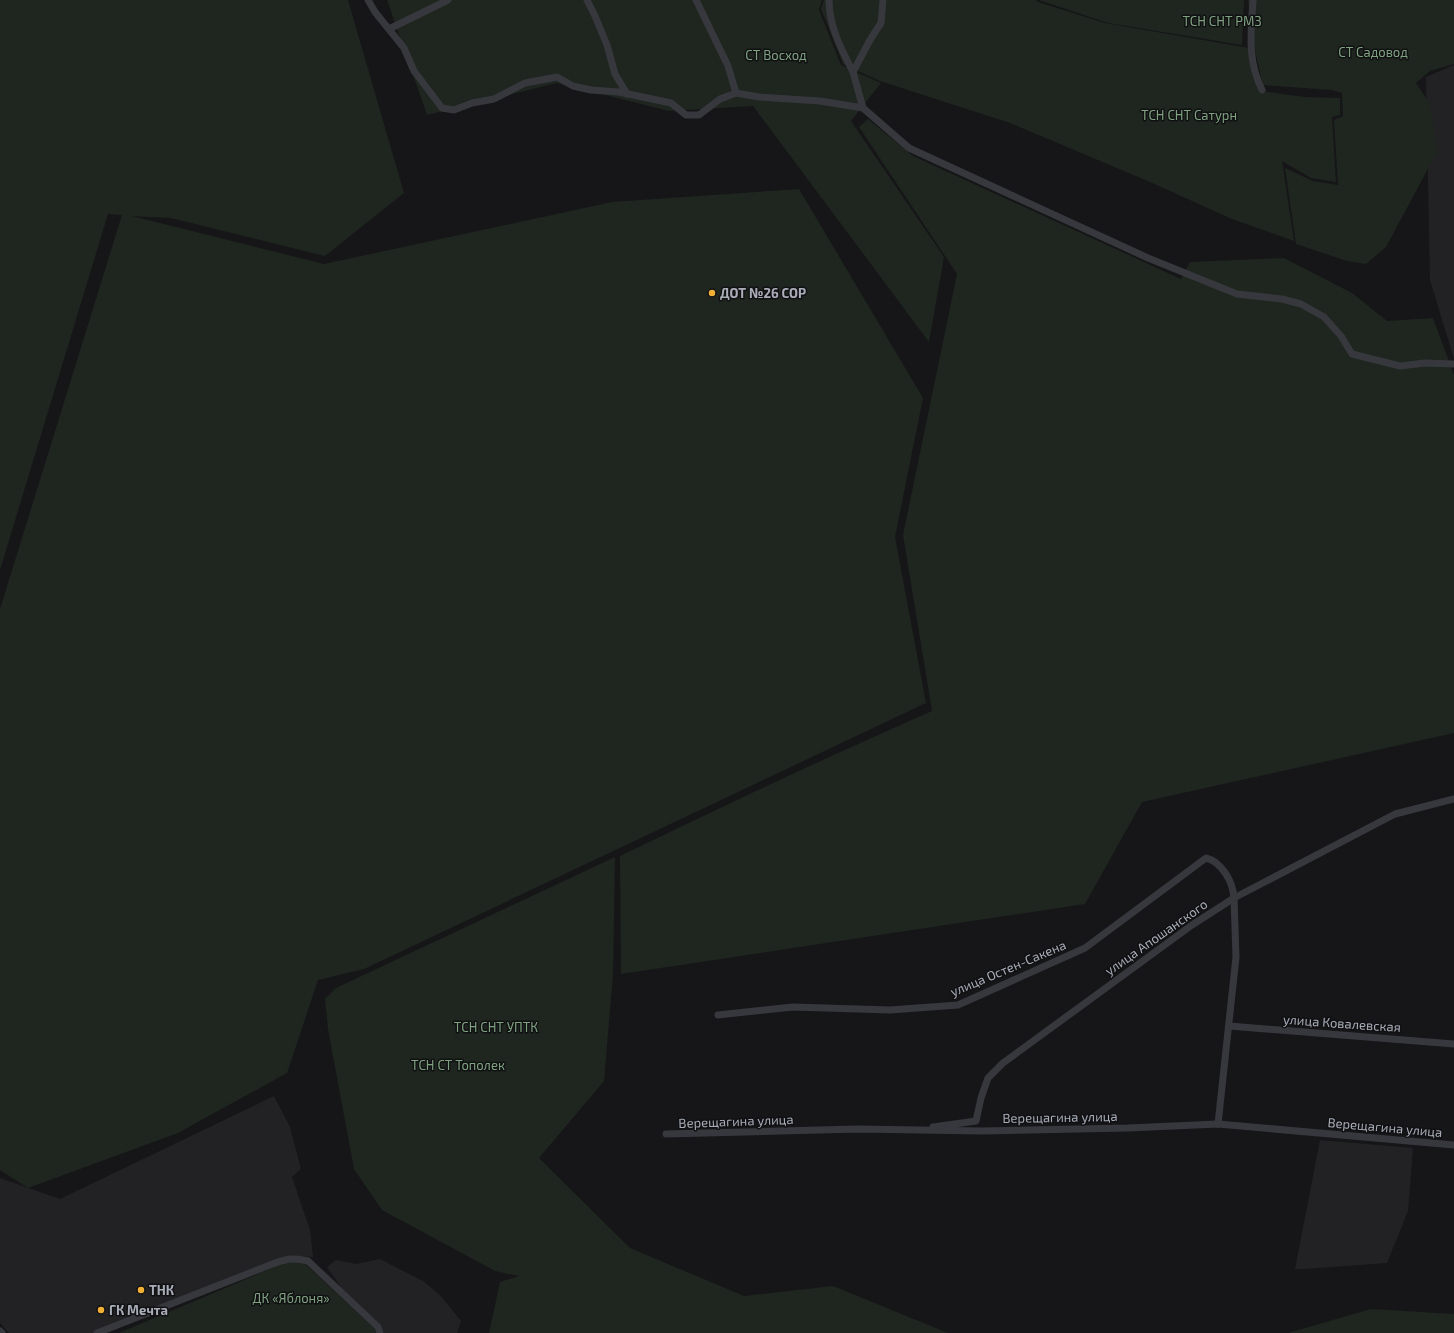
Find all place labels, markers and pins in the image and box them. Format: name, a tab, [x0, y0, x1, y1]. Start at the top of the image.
place label: ДОТ №26 СОР	[720, 285, 806, 301]
marker: ДОТ №26 СОР	[707, 288, 717, 298]
place label: ТНК	[149, 1282, 175, 1298]
marker: ТНК	[136, 1285, 146, 1295]
place label: ГК Мечта	[109, 1302, 168, 1318]
marker: ГК Мечта	[96, 1305, 106, 1315]

